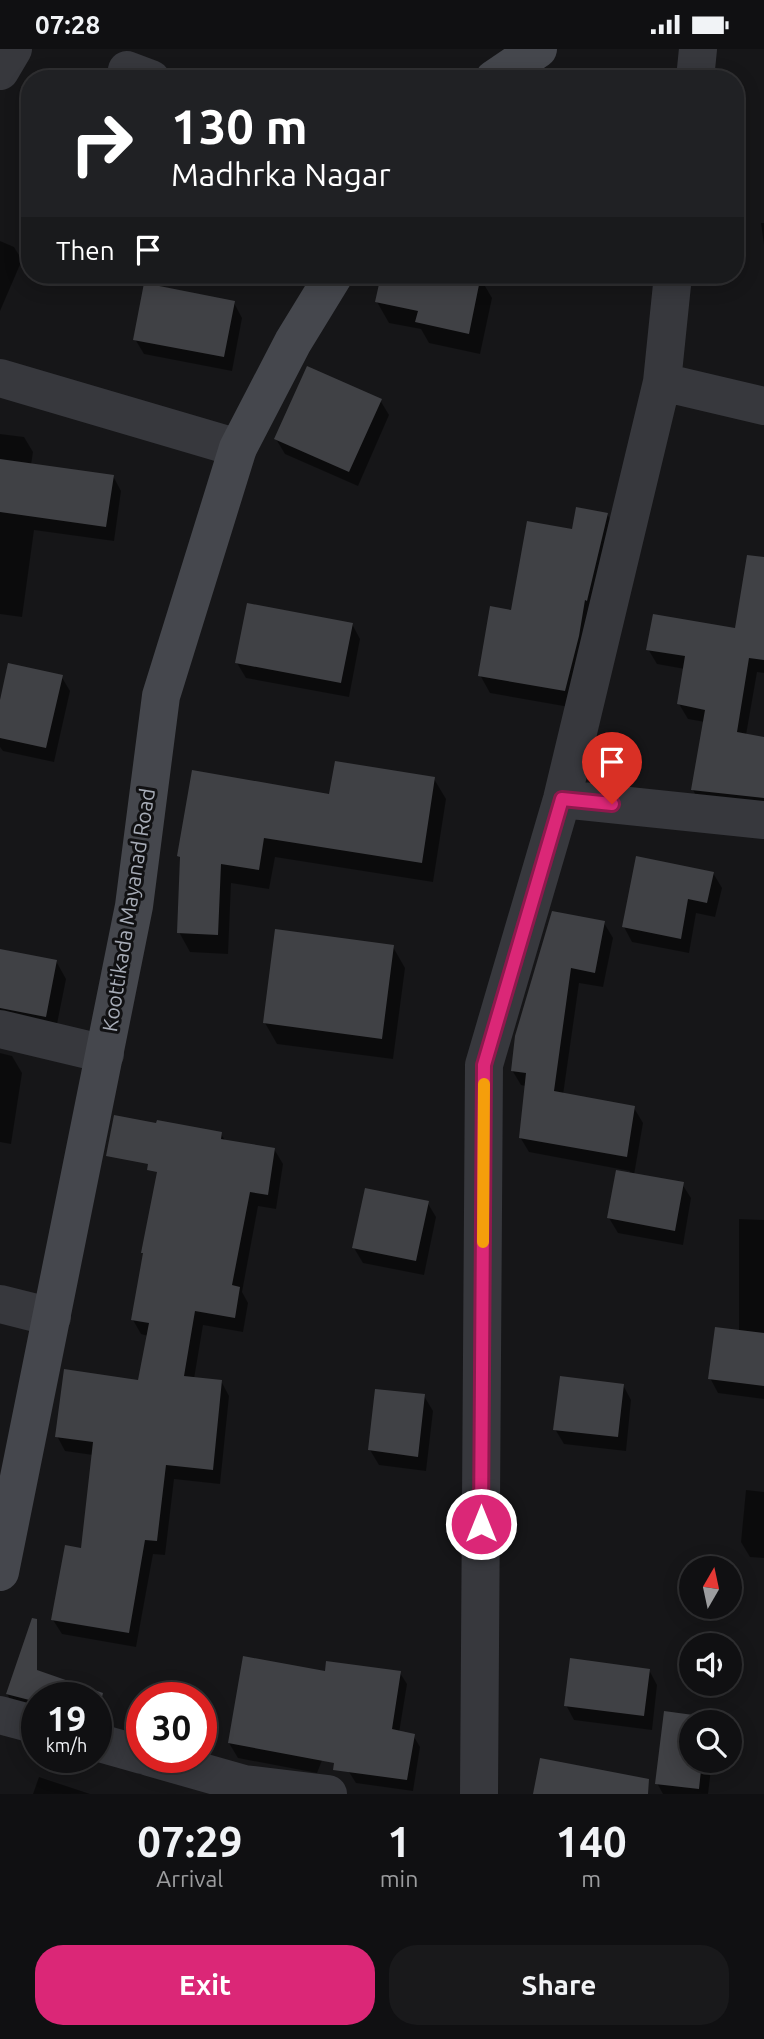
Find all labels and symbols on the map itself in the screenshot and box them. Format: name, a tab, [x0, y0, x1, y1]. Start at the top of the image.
pin	[582, 732, 642, 804]
street label: Koottikada Mayanad Road	[97, 786, 159, 1033]
position arrow	[444, 1487, 518, 1561]
north arrow	[679, 1556, 742, 1619]
speed limit sign: 30	[126, 1682, 217, 1773]

